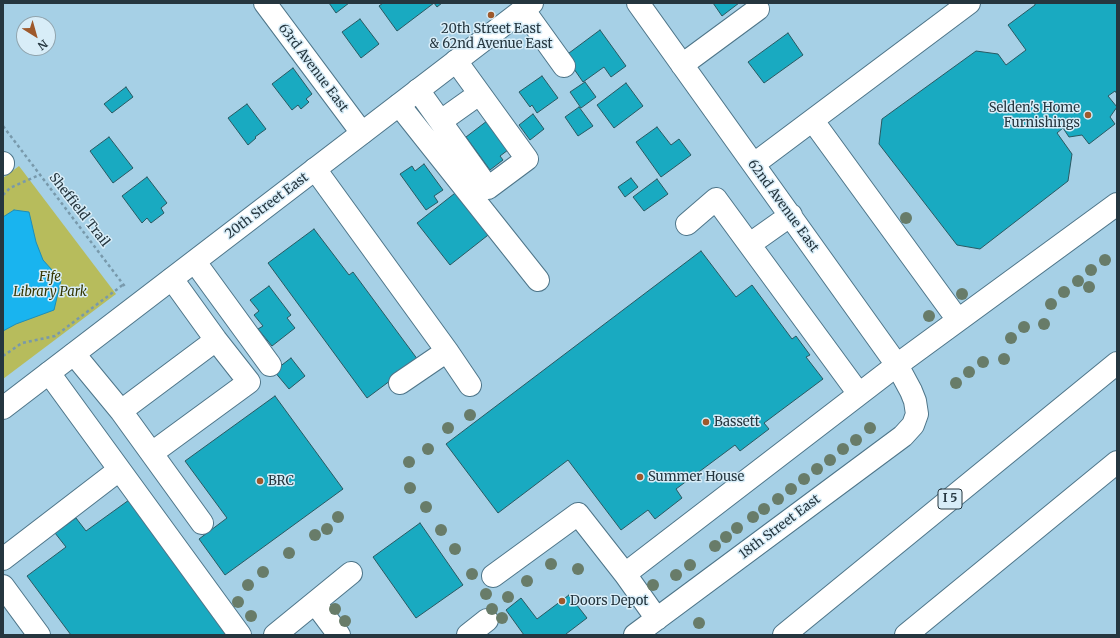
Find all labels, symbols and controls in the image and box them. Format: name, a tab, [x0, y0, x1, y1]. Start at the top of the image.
marker: 20th Street East & 62nd Avenue East	[486, 10, 496, 20]
north arrow	[16, 16, 56, 56]
street label: 63rd Avenue East	[275, 21, 351, 115]
place label: 20th Street East & 62nd Avenue East	[429, 21, 553, 52]
text: N	[35, 37, 50, 53]
place label: Selden's Home Furnishings	[989, 100, 1080, 131]
marker: Selden's Home Furnishings	[1083, 110, 1093, 120]
street label: 62nd Avenue East	[744, 157, 822, 255]
street label: Sheffield Trail	[45, 170, 113, 250]
street label: 20th Street East	[222, 170, 312, 242]
park label: Fife Library Park	[13, 269, 87, 300]
place label: Bassett	[714, 414, 760, 430]
marker: Bassett	[701, 417, 711, 427]
place label: Summer House	[648, 469, 744, 485]
marker: Summer House	[635, 472, 645, 482]
place label: BRC	[268, 473, 294, 489]
marker: BRC	[255, 476, 265, 486]
road number: I 5	[938, 489, 962, 509]
street label: 18th Street East	[736, 491, 824, 563]
place label: Doors Depot	[570, 593, 648, 609]
marker: Doors Depot	[557, 596, 567, 606]

